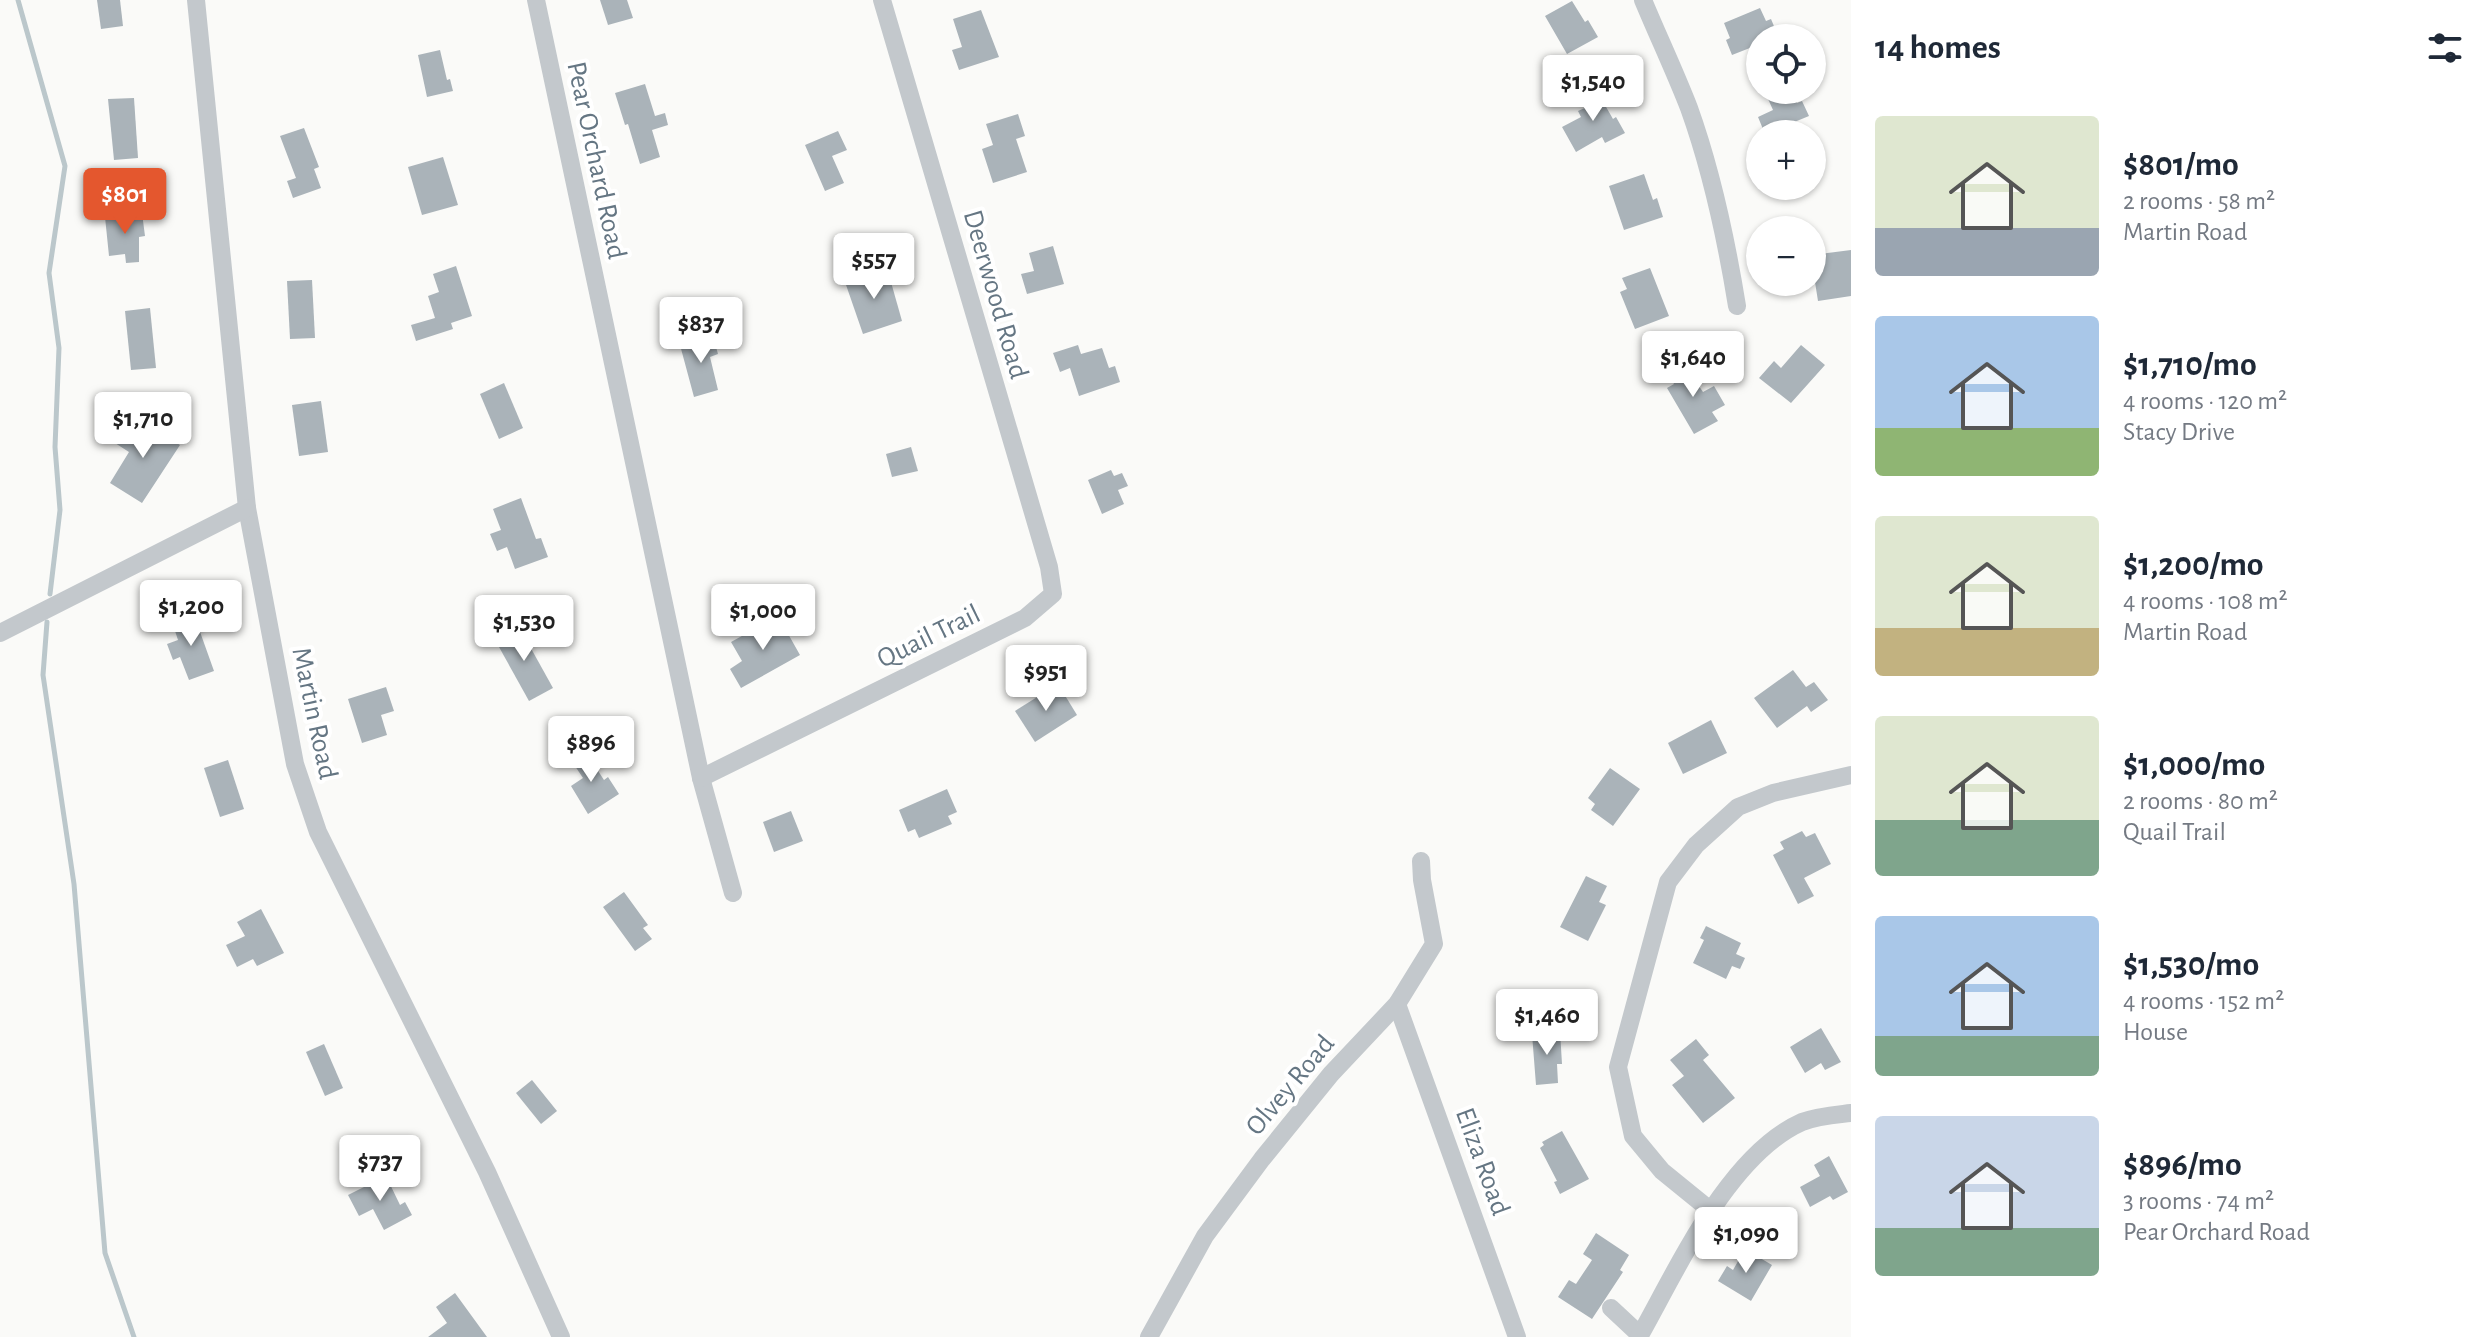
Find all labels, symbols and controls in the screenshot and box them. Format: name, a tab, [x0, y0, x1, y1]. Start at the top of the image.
map controls	[1746, 24, 1826, 296]
button: locate	[1746, 24, 1826, 104]
icon: filters	[2423, 26, 2467, 70]
text: 14 homes	[1875, 31, 2001, 65]
pin: $1,540	[1528, 55, 1658, 123]
street label: Pear Orchard Road	[561, 59, 631, 262]
text: $1,540	[1561, 68, 1625, 94]
button: +	[1746, 120, 1826, 200]
icon: home	[1939, 148, 2035, 244]
text: $801/mo	[2123, 148, 2239, 182]
pin: $801	[78, 168, 172, 236]
text: $801	[101, 181, 149, 207]
text: 2 rooms · 58 m²	[2123, 188, 2275, 214]
street label: Deerwood Road	[958, 207, 1033, 382]
button: −	[1746, 216, 1826, 296]
text: Martin Road	[2123, 219, 2247, 245]
pin: $557	[827, 233, 921, 301]
text: $557	[851, 246, 897, 272]
pin: $837	[654, 297, 748, 365]
text: $837	[678, 310, 724, 336]
pin: $1,640	[1628, 331, 1758, 399]
text: $1,640	[1660, 344, 1726, 370]
icon: home	[1939, 348, 2035, 444]
text: $1,710/mo	[2123, 348, 2257, 382]
text: 4 rooms · 120 m²	[2123, 388, 2287, 414]
pin: $1,710	[78, 392, 208, 460]
text: $1,710	[112, 405, 174, 431]
text: Stacy Drive	[2123, 419, 2235, 445]
icon: home	[1939, 548, 2035, 644]
text: $1,200/mo	[2123, 548, 2264, 582]
pin: $1,200	[126, 580, 256, 648]
pin: $1,000	[698, 584, 828, 652]
text: 4 rooms · 108 m²	[2123, 588, 2288, 614]
text: $1,200	[158, 593, 224, 619]
pin: $1,530	[459, 595, 589, 663]
text: $1,000	[729, 597, 797, 623]
street label: Quail Trail	[873, 600, 985, 674]
text: $1,530	[493, 608, 556, 634]
text: Martin Road	[2123, 619, 2247, 645]
street label: Martin Road	[286, 645, 342, 782]
pin: $951	[999, 645, 1093, 713]
text: $951	[1024, 658, 1068, 684]
pin: $896	[544, 716, 638, 784]
text: $896	[566, 729, 616, 755]
icon: home	[1939, 748, 2035, 844]
text: $1,000/mo	[2123, 748, 2265, 782]
text: 2 rooms · 80 m²	[2123, 788, 2278, 814]
text: Quail Trail	[2123, 819, 2226, 845]
icon: home	[1939, 948, 2035, 1044]
text: $1,530/mo	[2123, 948, 2259, 982]
text: 4 rooms · 152 m²	[2123, 988, 2284, 1014]
pin: $1,460	[1482, 989, 1612, 1057]
text: $1,460	[1514, 1002, 1580, 1028]
text: House	[2123, 1019, 2188, 1045]
street label: Olvey Road	[1241, 1030, 1340, 1141]
street label: Eliza Road	[1450, 1104, 1514, 1219]
pin: $737	[333, 1135, 427, 1203]
text: $737	[357, 1148, 403, 1174]
icon: home	[1939, 1148, 2035, 1244]
text: $896/mo	[2123, 1148, 2242, 1182]
text: 3 rooms · 74 m²	[2123, 1188, 2274, 1214]
pin: $1,090	[1681, 1207, 1811, 1275]
text: Pear Orchard Road	[2123, 1219, 2310, 1245]
text: $1,090	[1713, 1220, 1779, 1246]

